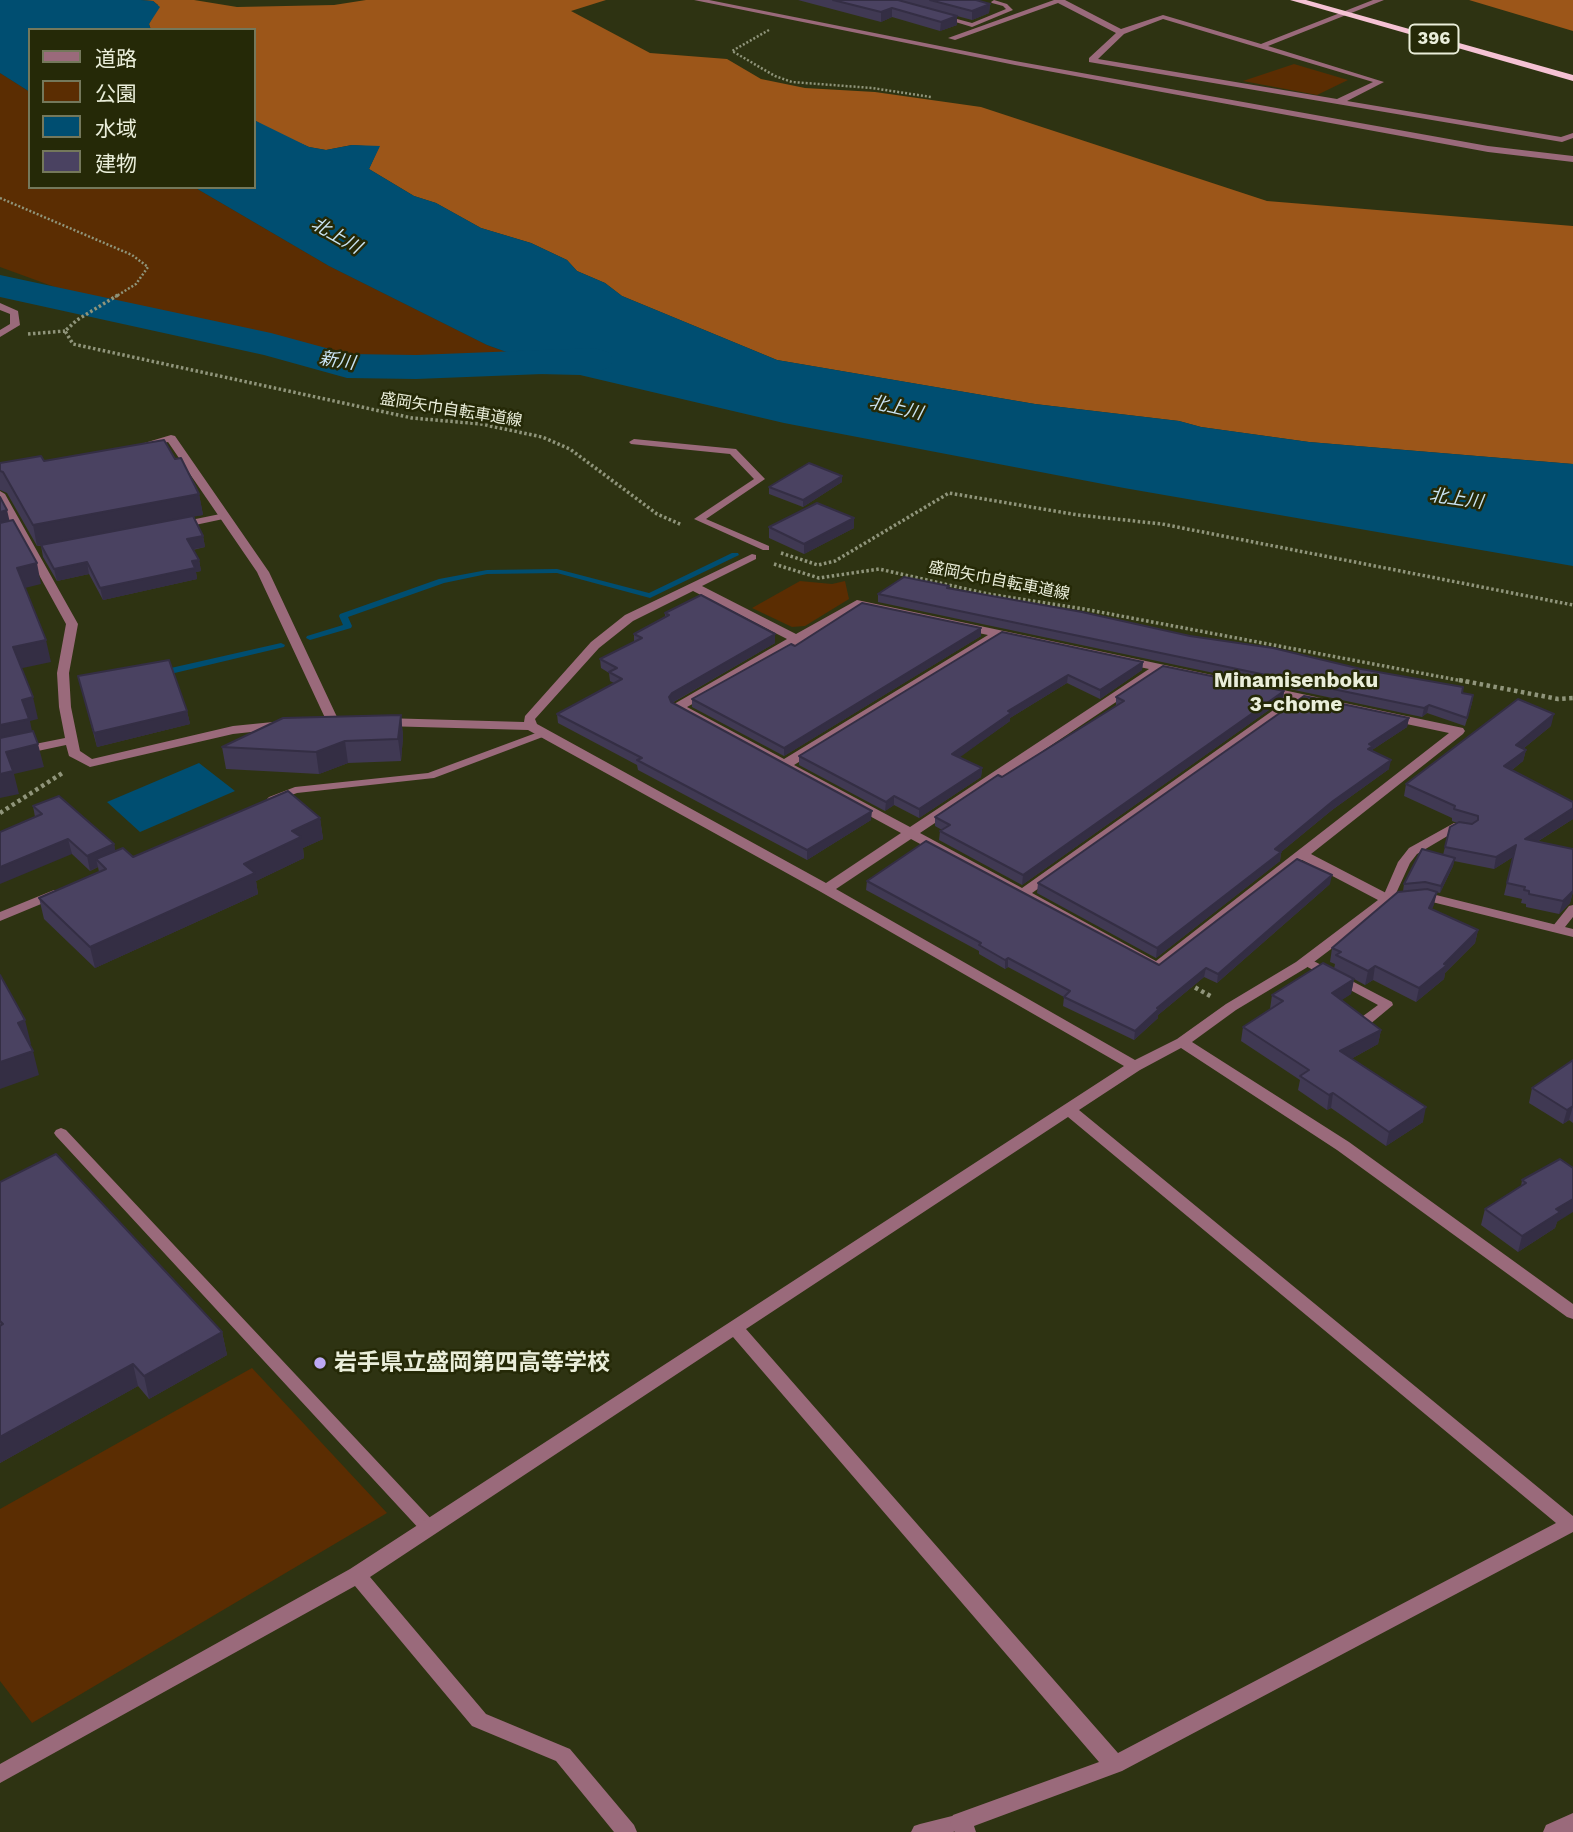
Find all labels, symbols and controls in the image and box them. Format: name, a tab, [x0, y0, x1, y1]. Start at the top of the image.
road number: 396	[1410, 24, 1458, 54]
legend	[28, 28, 256, 189]
text: 道路	[95, 46, 137, 71]
text: 公園	[95, 81, 137, 106]
text: 水域	[95, 116, 137, 141]
text: 建物	[95, 151, 137, 176]
water label: 北上川	[307, 213, 365, 259]
water label: 新川	[318, 348, 356, 374]
street label: 盛岡矢巾自転車道線	[378, 389, 524, 431]
water label: 北上川	[867, 391, 925, 425]
water label: 北上川	[1428, 485, 1484, 513]
street label: 盛岡矢巾自転車道線	[926, 558, 1072, 604]
district label: Minamisenboku 3-chome	[1214, 668, 1378, 718]
place label: 岩手県立盛岡第四高等学校	[334, 1349, 610, 1377]
marker: 岩手県立盛岡第四高等学校	[312, 1355, 328, 1371]

